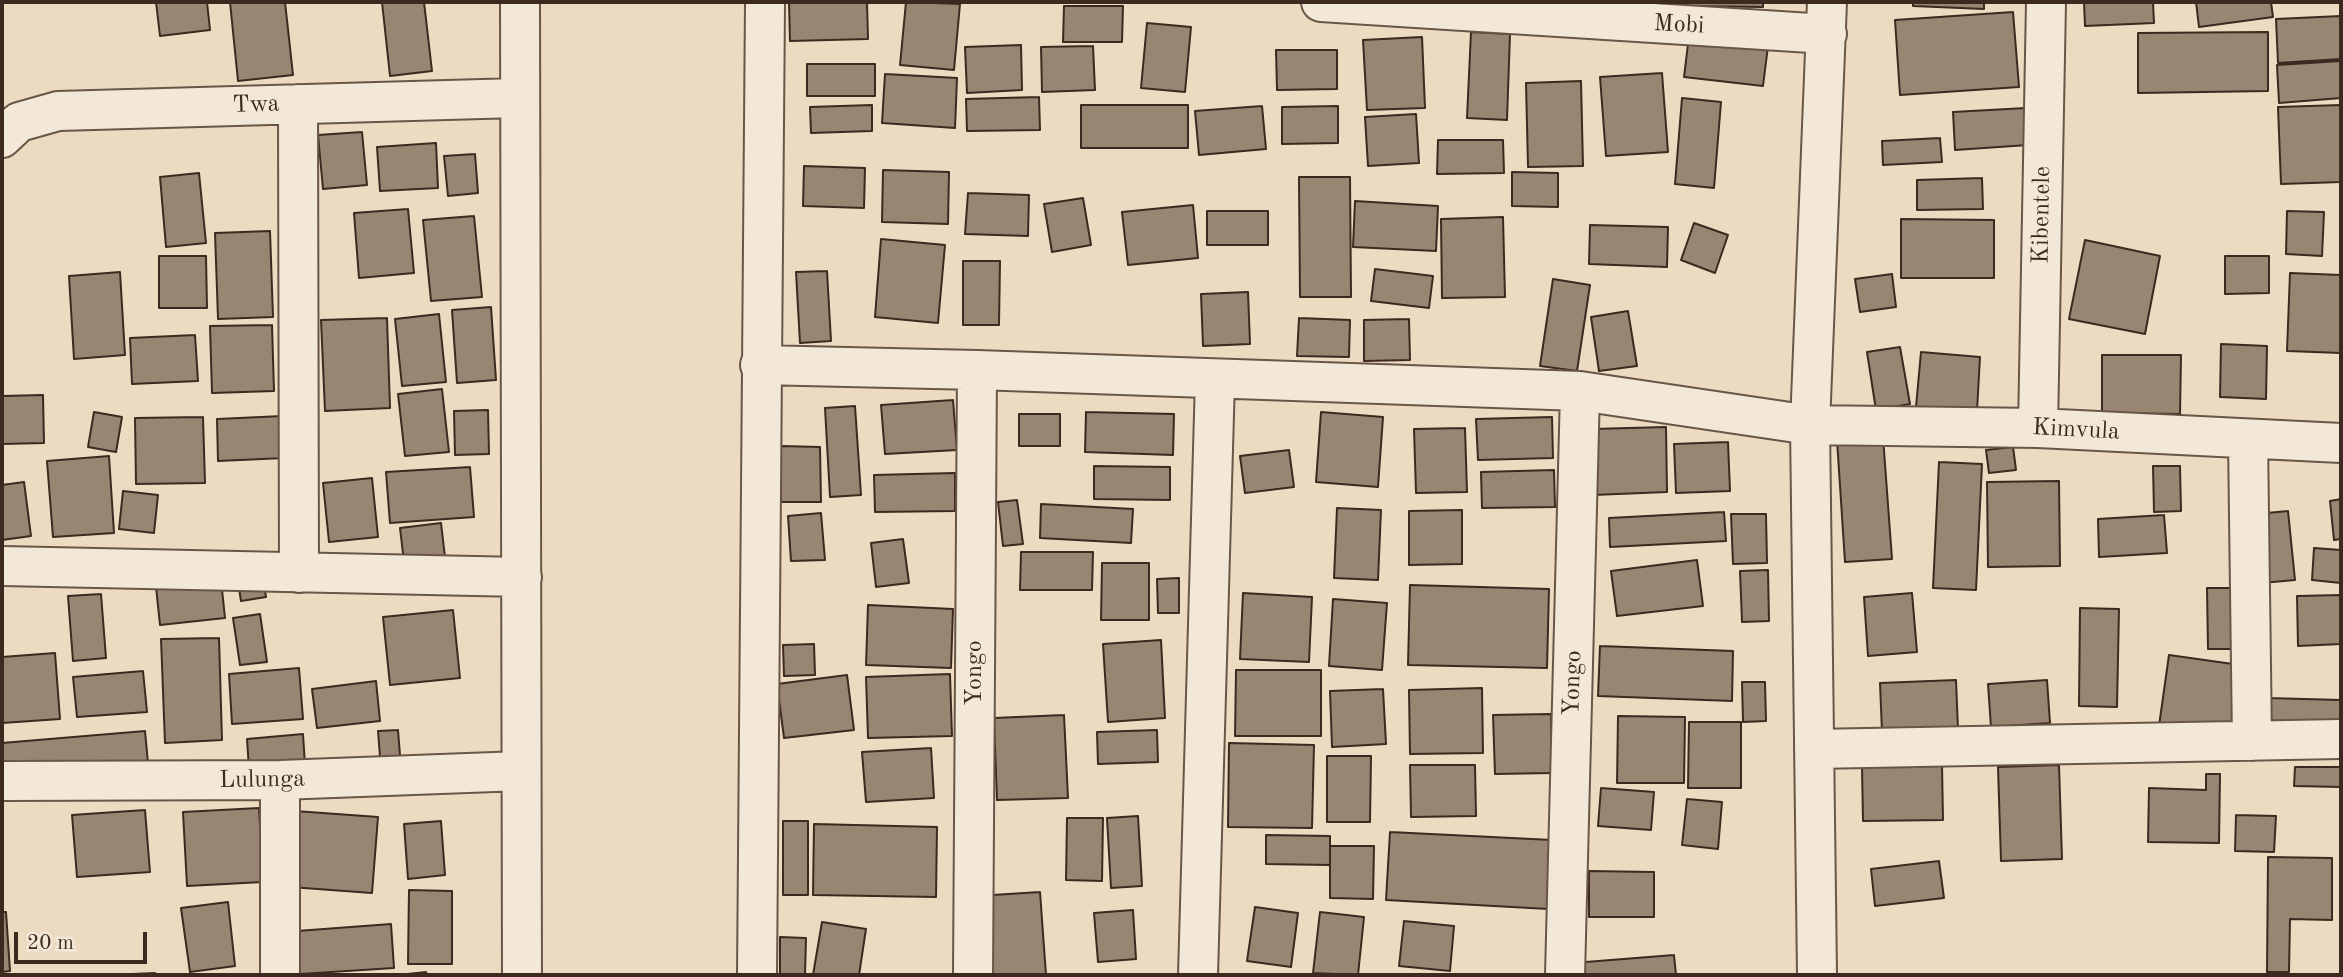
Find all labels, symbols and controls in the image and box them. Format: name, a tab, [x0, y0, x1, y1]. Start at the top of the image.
street label: Mobi	[1653, 9, 1705, 41]
street label: Twa	[232, 90, 280, 120]
street label: Kibentele	[2027, 166, 2057, 264]
street label: Kimvula	[2032, 413, 2120, 447]
street label: Yongo	[961, 640, 989, 706]
street label: Yongo	[1557, 650, 1589, 716]
street label: Lulunga	[219, 765, 305, 795]
scale bar	[18, 918, 150, 962]
text: 20 m	[27, 933, 74, 954]

